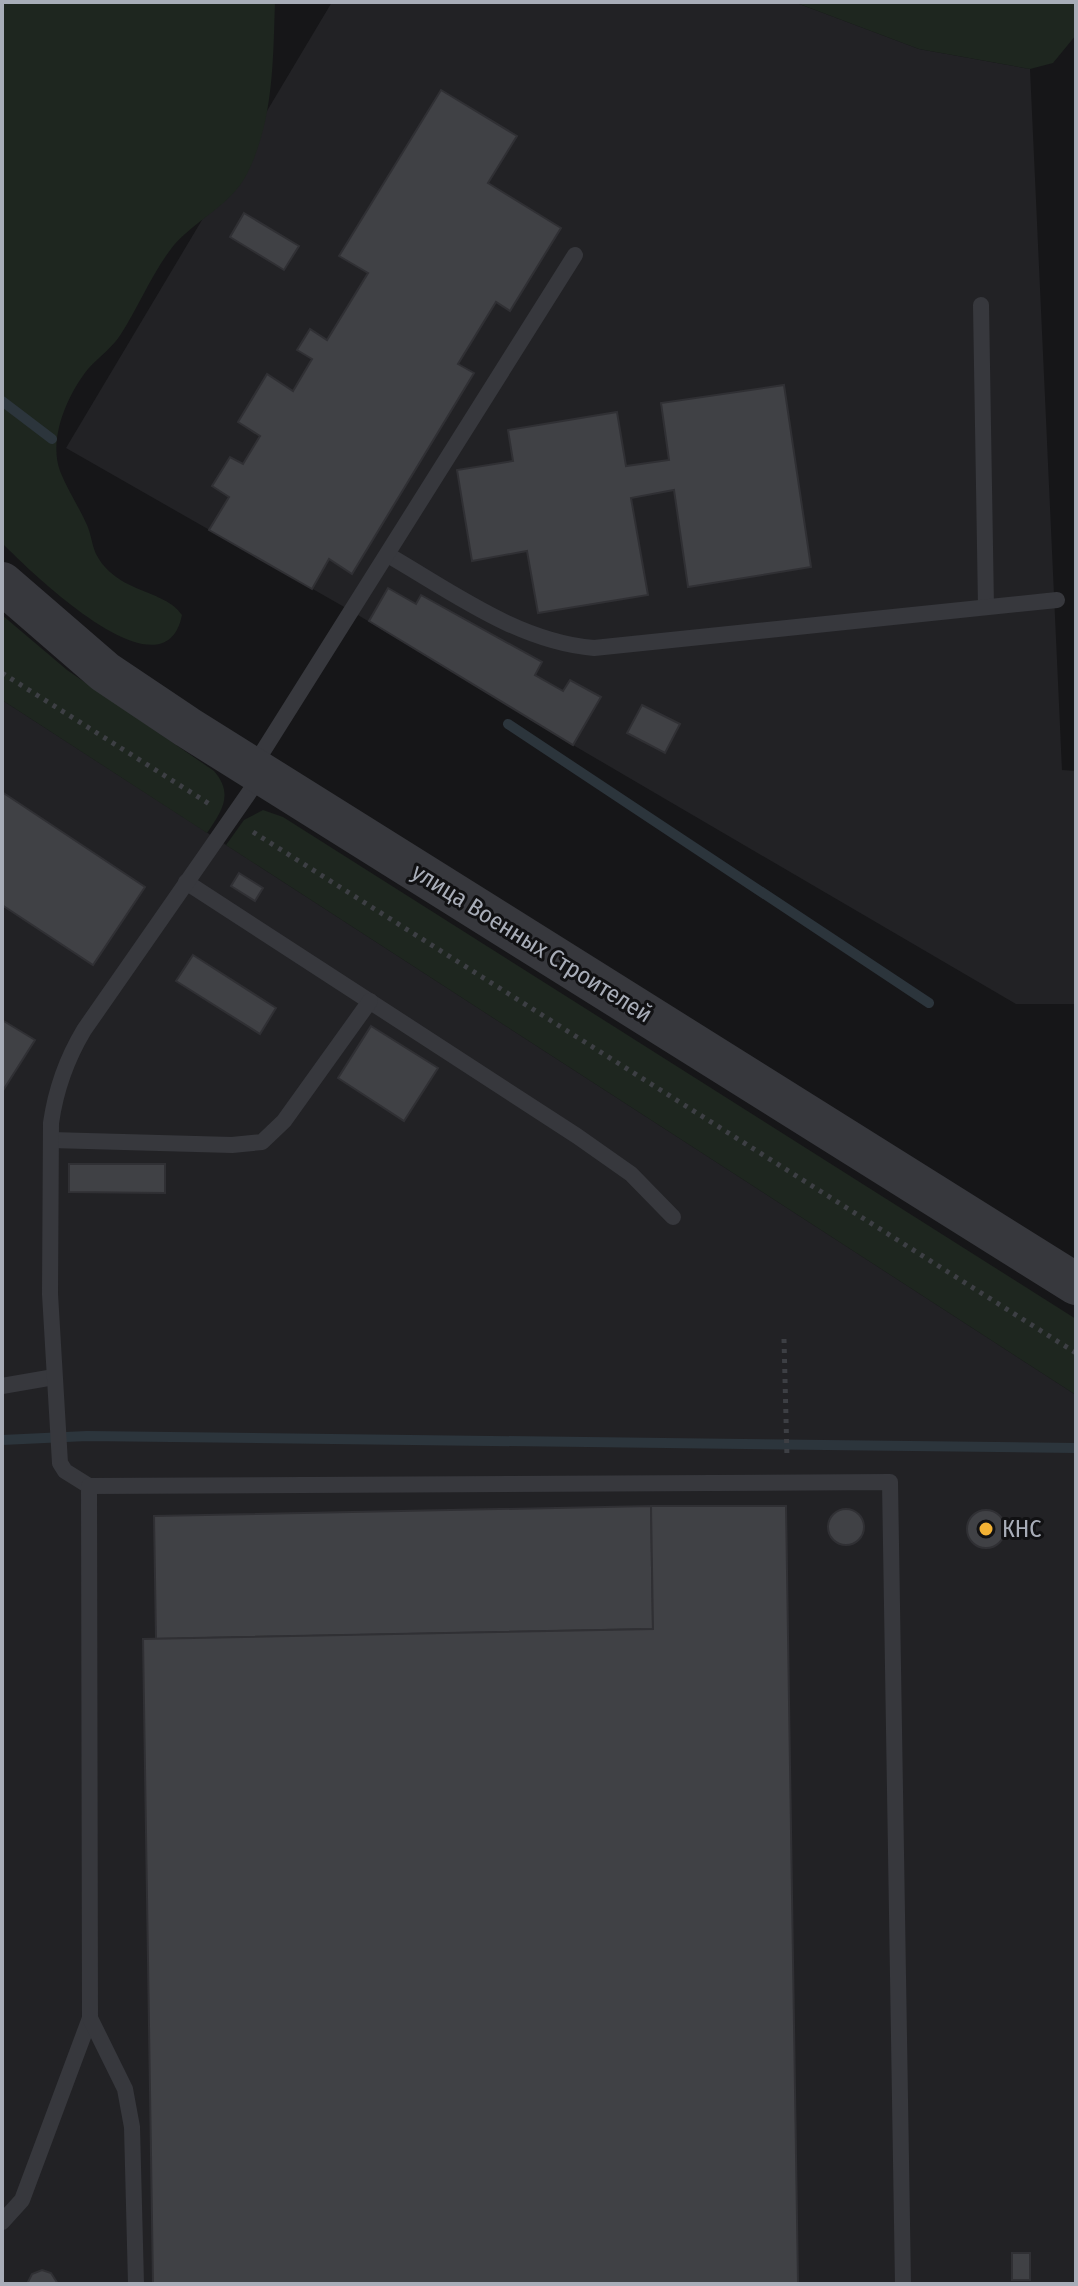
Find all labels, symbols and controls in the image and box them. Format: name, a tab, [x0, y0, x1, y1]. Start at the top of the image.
street label: улица Военных Строителей	[407, 857, 657, 1029]
place label: КНС	[1002, 1515, 1042, 1543]
marker: КНС	[977, 1520, 995, 1538]

